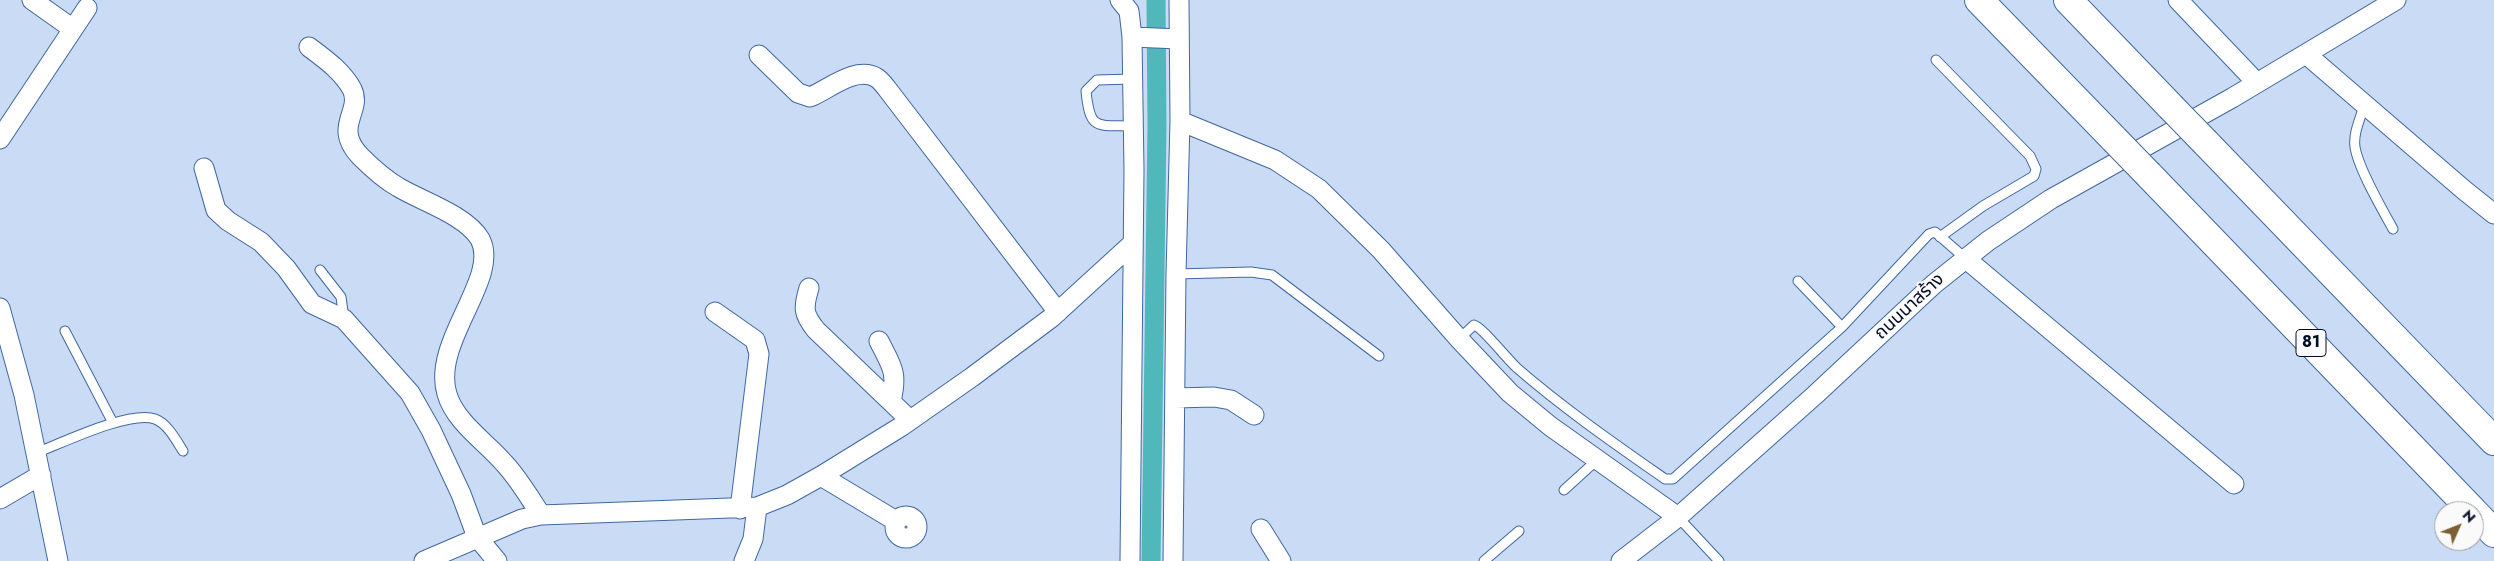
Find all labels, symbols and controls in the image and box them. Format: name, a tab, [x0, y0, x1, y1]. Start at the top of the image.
street label: ถนนนาสร้าง	[1871, 269, 1949, 345]
road number: 81	[2296, 329, 2326, 356]
north arrow	[2434, 501, 2484, 551]
text: N	[2458, 505, 2480, 527]

